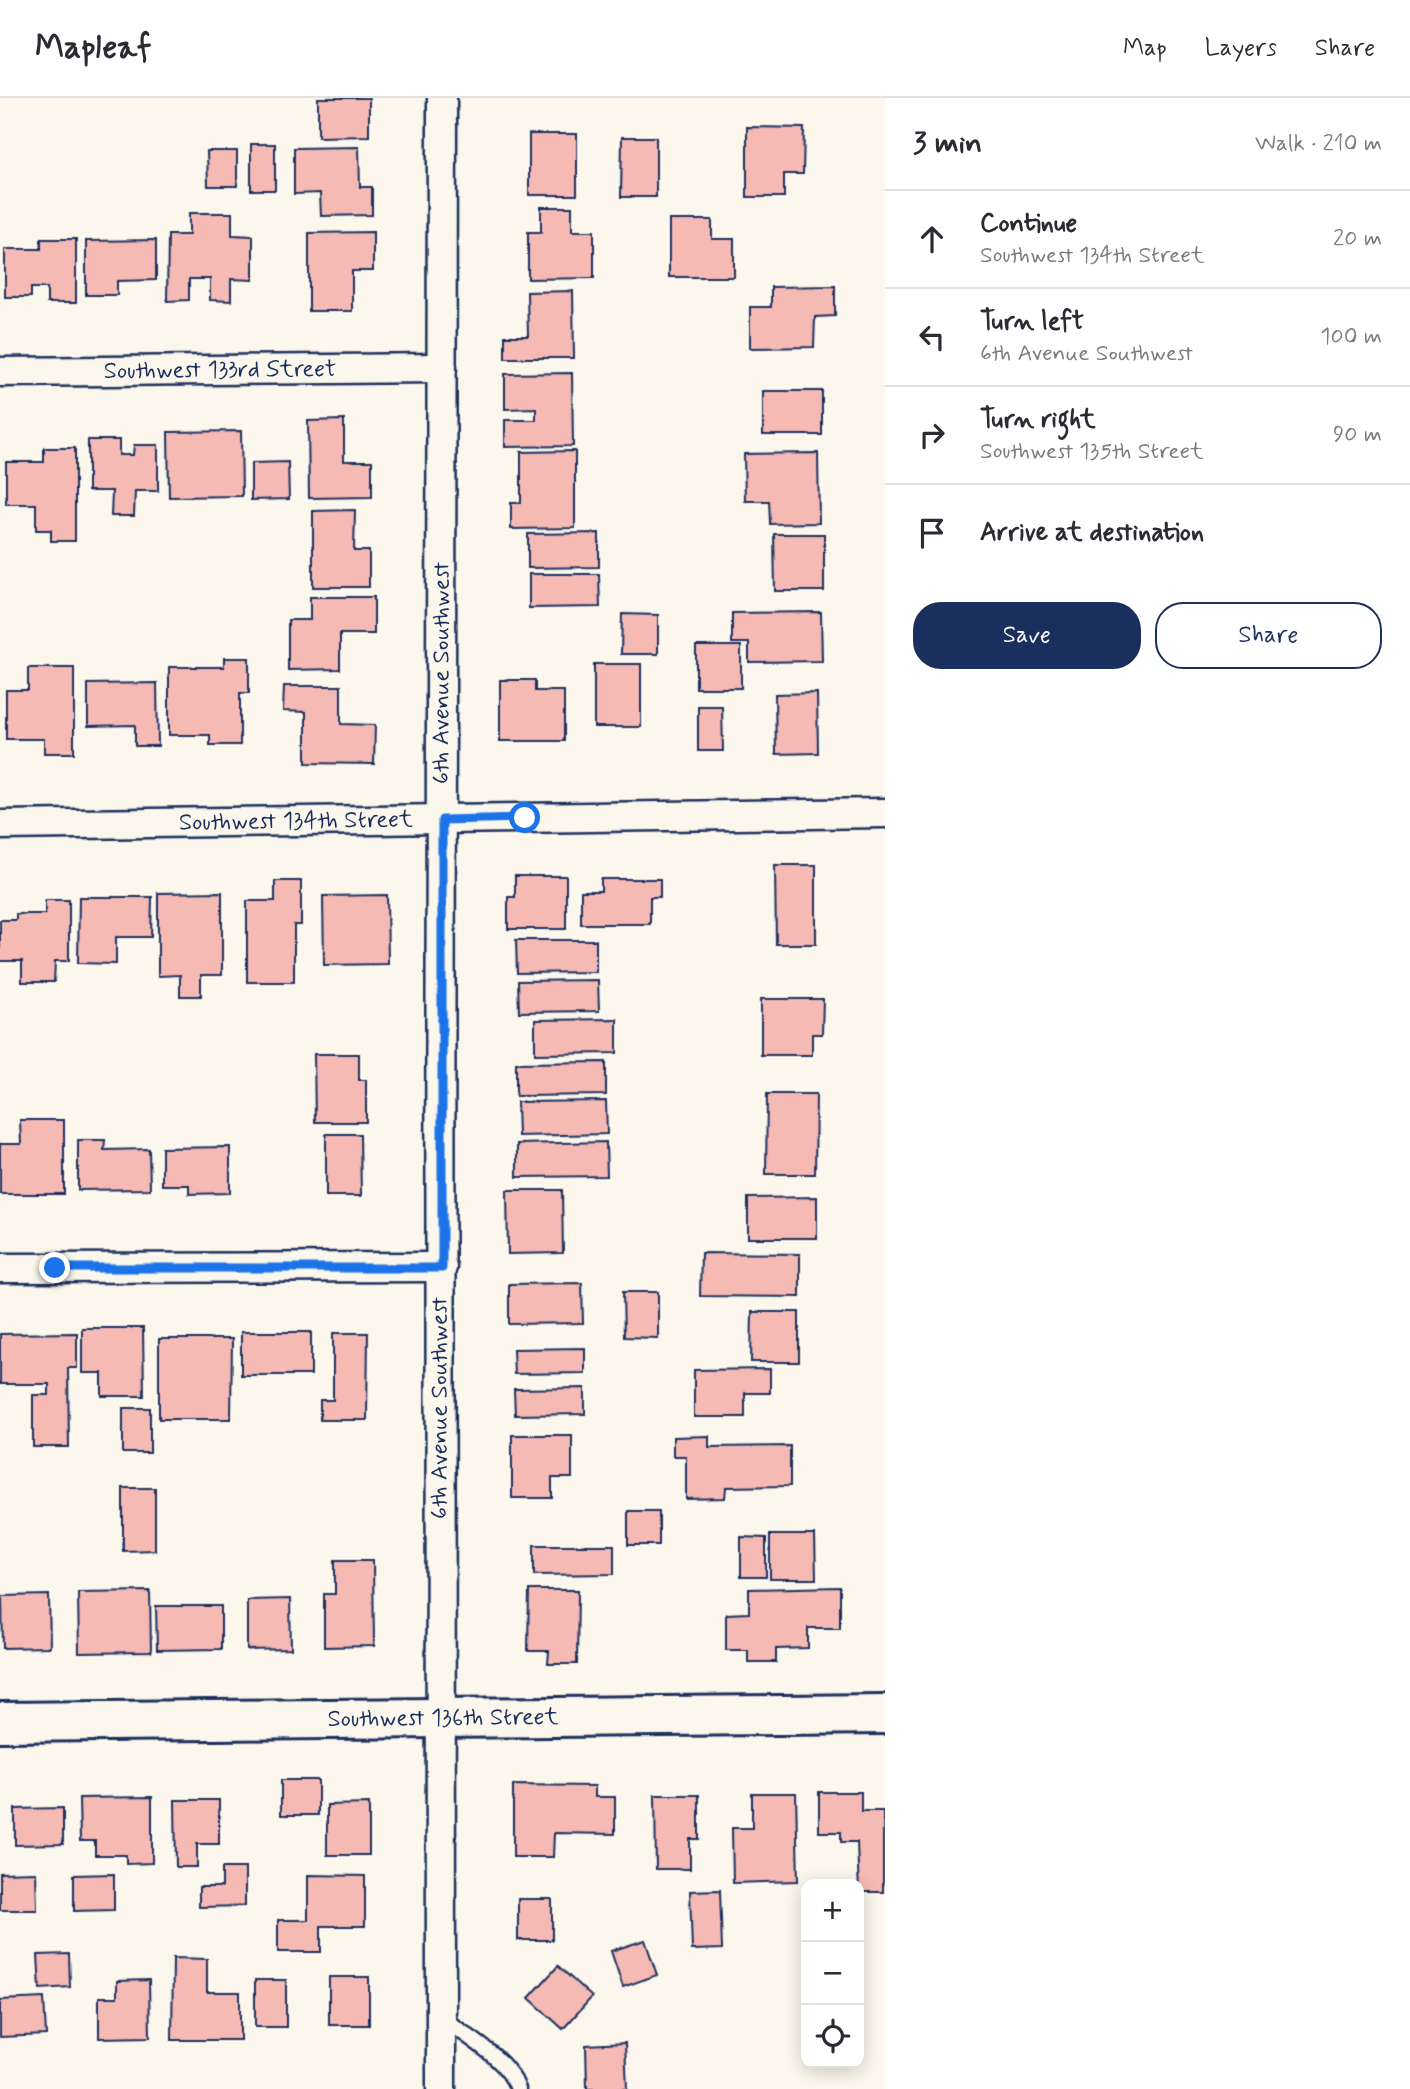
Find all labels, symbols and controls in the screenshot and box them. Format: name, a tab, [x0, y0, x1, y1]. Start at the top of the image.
text: Mapleaf	[35, 26, 151, 70]
text: Map	[1123, 33, 1167, 64]
text: Layers	[1205, 33, 1277, 64]
text: Share	[1315, 33, 1375, 64]
text: 3 min	[913, 124, 982, 163]
text: Walk · 210 m	[1255, 129, 1382, 159]
text: Continue	[980, 207, 1077, 241]
icon: ahead	[913, 220, 951, 258]
text: 20 m	[1333, 224, 1382, 254]
text: Southwest 134th Street	[980, 241, 1204, 271]
text: Turn left	[980, 305, 1084, 339]
icon: left	[913, 318, 951, 356]
text: 100 m	[1320, 322, 1382, 352]
text: 6th Avenue Southwest	[980, 339, 1193, 369]
street label: Southwest 133rd Street	[104, 353, 336, 387]
text: Turn right	[980, 403, 1096, 437]
icon: right	[913, 416, 951, 454]
text: 90 m	[1333, 420, 1382, 450]
text: Southwest 135th Street	[980, 437, 1204, 467]
icon: arrive	[913, 514, 951, 552]
text: Arrive at destination	[980, 516, 1204, 550]
street label: 6th Avenue Southwest	[426, 561, 457, 784]
button: Save	[913, 602, 1141, 669]
button: Share	[1155, 602, 1382, 669]
route start	[509, 802, 540, 833]
street label: Southwest 134th Street	[179, 804, 413, 838]
route end	[39, 1252, 70, 1283]
street label: 6th Avenue Southwest	[424, 1296, 455, 1519]
street label: Southwest 136th Street	[327, 1701, 559, 1735]
map controls	[801, 1879, 864, 2068]
button: +	[801, 1879, 864, 1942]
button: −	[801, 1942, 864, 2005]
button: locate	[801, 2005, 864, 2068]

